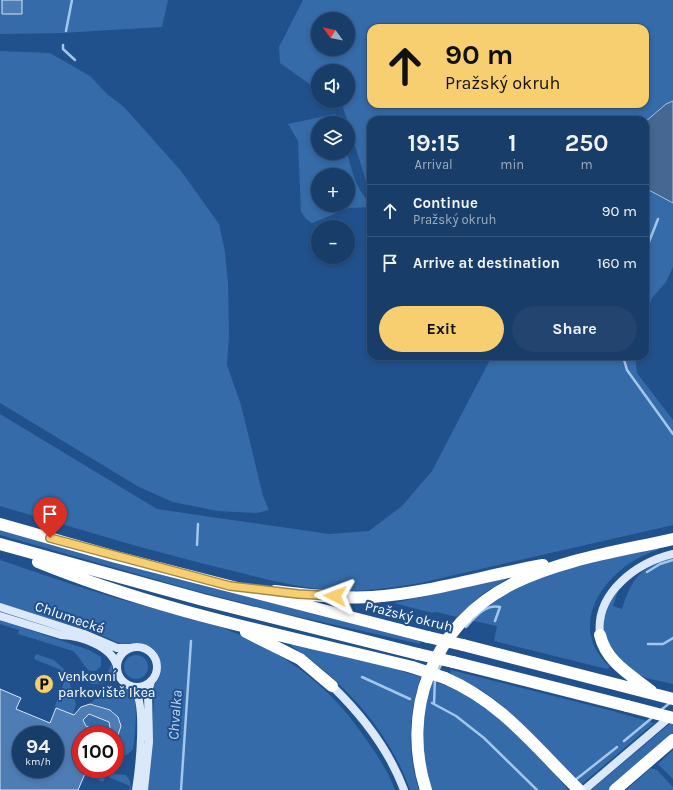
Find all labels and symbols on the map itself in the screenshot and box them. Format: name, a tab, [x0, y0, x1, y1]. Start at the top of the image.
north arrow	[311, 12, 355, 56]
pin	[33, 497, 67, 538]
position arrow	[314, 575, 356, 617]
street label: Pražský okruh	[363, 597, 454, 636]
street label: Chlumecká	[33, 598, 107, 637]
place label: Venkovní parkoviště Ikea	[58, 668, 156, 701]
parking icon: Venkovní parkoviště Ikea	[33, 673, 55, 695]
water label: Chvalka	[164, 690, 186, 740]
speed limit sign: 100	[72, 726, 124, 778]

